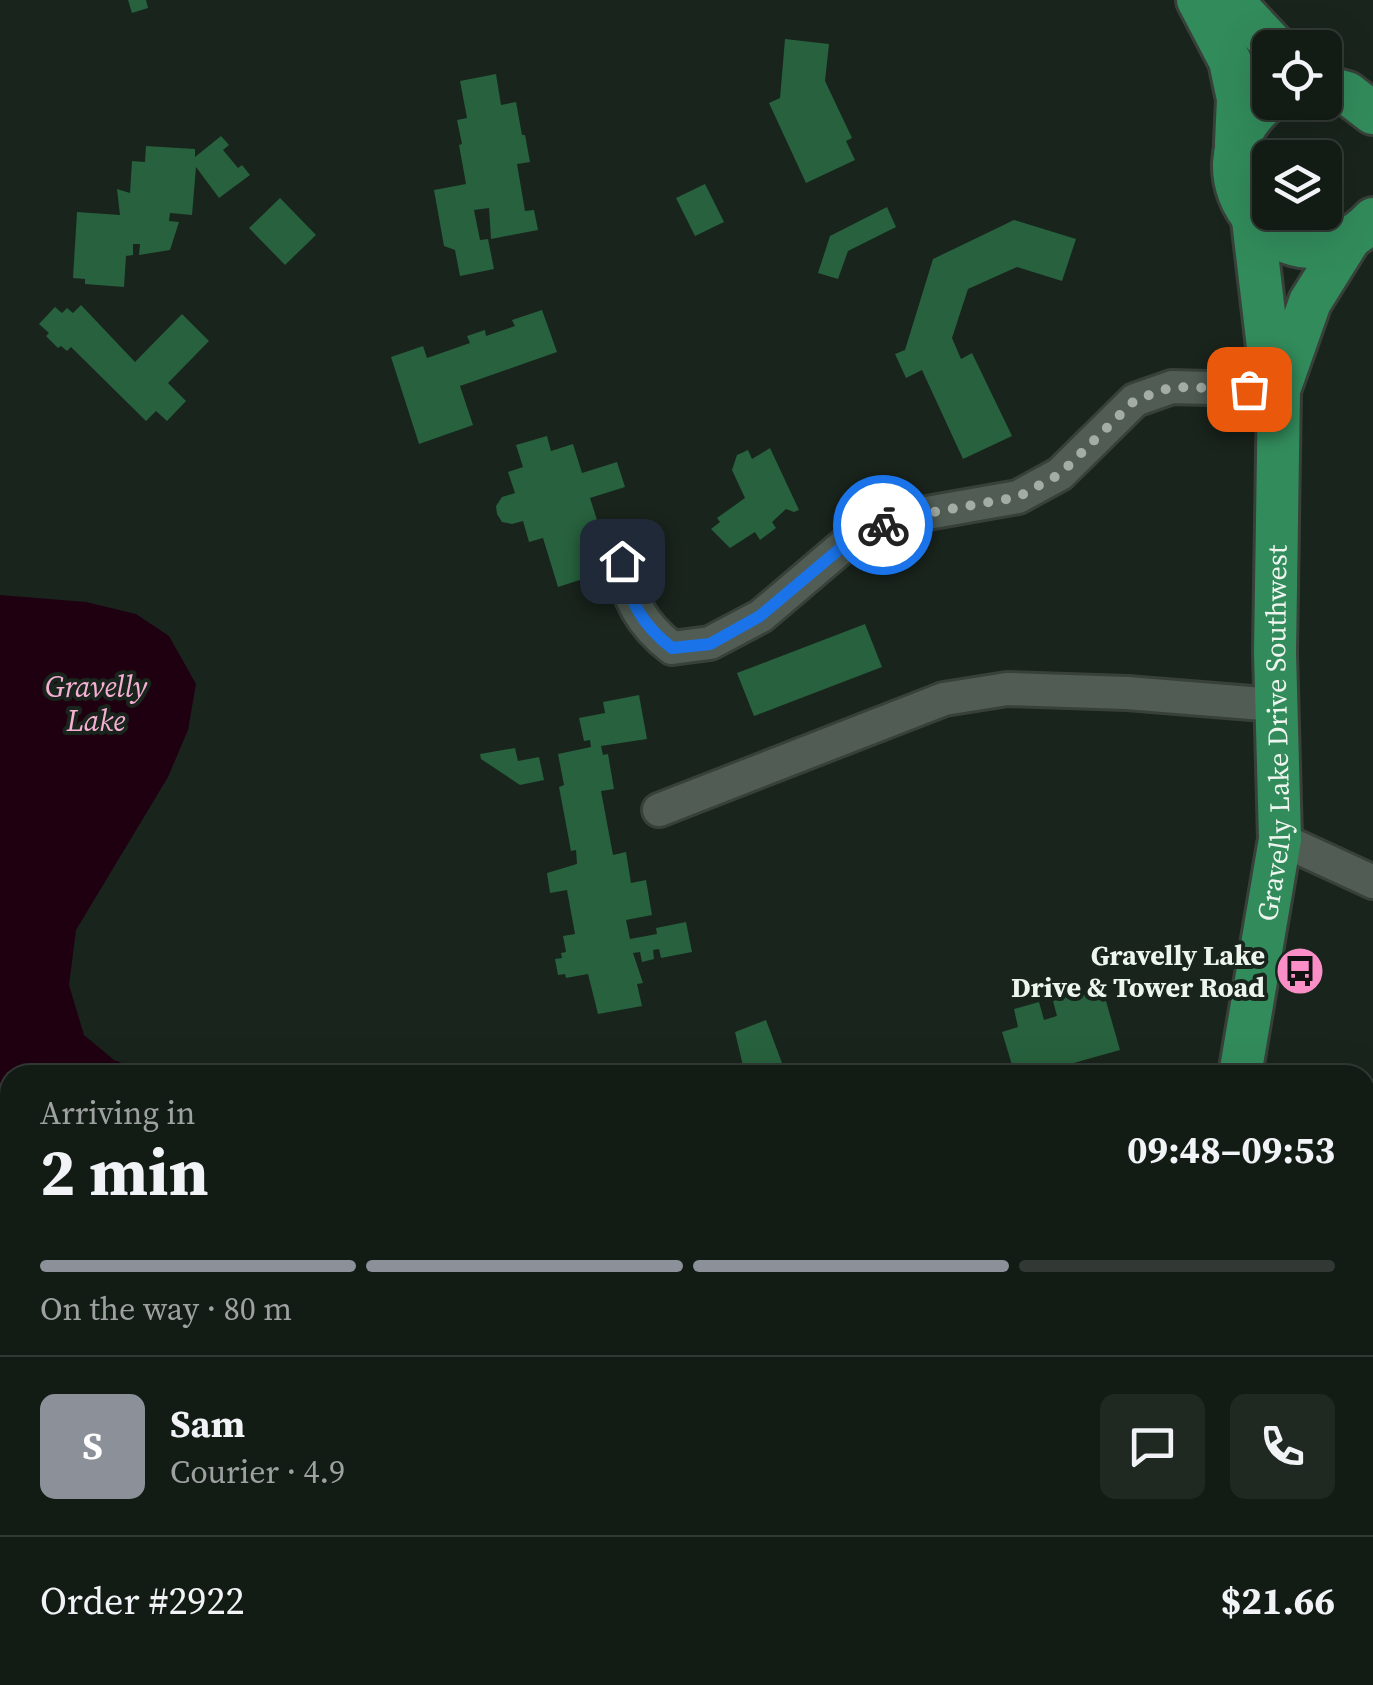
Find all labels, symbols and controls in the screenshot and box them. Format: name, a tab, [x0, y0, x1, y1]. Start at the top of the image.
map controls	[1252, 30, 1342, 230]
button: locate	[1252, 30, 1342, 120]
button: layers	[1252, 140, 1342, 230]
pin	[1207, 347, 1292, 432]
icon: bag	[1222, 362, 1277, 417]
courier	[833, 475, 933, 575]
icon: bike	[856, 498, 911, 553]
pin	[580, 519, 665, 604]
icon: home	[595, 534, 650, 589]
street label: Gravelly Lake Drive Southwest	[1247, 544, 1299, 924]
water label: Gravelly Lake	[45, 666, 148, 741]
place label: Gravelly Lake Drive & Tower Road	[1011, 936, 1265, 1006]
bus stop icon: Gravelly Lake Drive & Tower Road	[1274, 945, 1326, 997]
text: Arriving in	[40, 1091, 195, 1135]
text: 09:48–09:53	[1127, 1124, 1335, 1176]
text: 2 min	[40, 1128, 209, 1217]
text: On the way · 80 m	[40, 1287, 292, 1331]
button: chat	[1100, 1394, 1205, 1499]
button: phone	[1230, 1394, 1335, 1499]
text: Sam	[170, 1398, 245, 1450]
text: S	[82, 1420, 103, 1472]
text: Courier · 4.9	[170, 1450, 345, 1494]
text: Order #2922	[40, 1575, 244, 1627]
text: $21.66	[1221, 1575, 1335, 1627]

